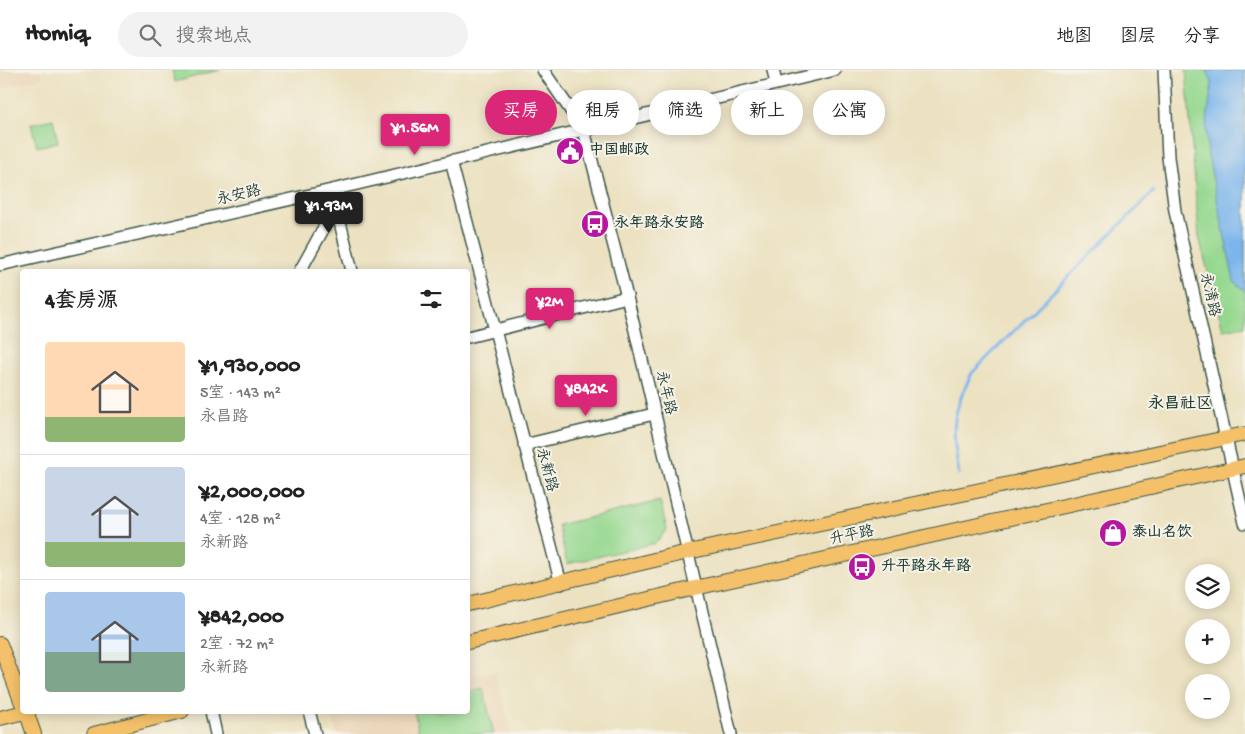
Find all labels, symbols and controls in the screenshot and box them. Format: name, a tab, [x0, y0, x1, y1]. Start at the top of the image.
search box	[118, 12, 468, 57]
text: Homiq	[25, 20, 88, 49]
icon: search	[136, 21, 164, 49]
text: 搜索地点	[176, 26, 252, 49]
text: 地图	[1056, 27, 1092, 48]
text: 图层	[1120, 27, 1156, 48]
text: 分享	[1184, 27, 1220, 48]
chip: 买房	[485, 90, 557, 135]
chip: 租房	[567, 90, 639, 135]
chip: 筛选	[649, 90, 721, 135]
chip: 新上	[731, 90, 803, 135]
chip: 公寓	[813, 90, 885, 135]
pin: ¥1.56M	[374, 114, 456, 156]
text: ¥1.56M	[392, 120, 438, 139]
public building icon: 中国邮政	[555, 136, 585, 166]
place label: 中国邮政	[589, 142, 649, 160]
street label: 永安路	[215, 182, 263, 210]
pin: ¥1.93M	[288, 191, 370, 234]
text: ¥1.93M	[306, 198, 352, 217]
bus stop icon: 永年路永安路	[580, 209, 610, 239]
place label: 永年路永安路	[614, 215, 704, 233]
street label: 永清路	[1195, 271, 1223, 319]
icon: filters	[417, 285, 445, 313]
pin: ¥2M	[526, 288, 574, 330]
text: 4套房源	[45, 290, 118, 315]
text: ¥2M	[537, 294, 563, 313]
text: ¥1,930,000	[200, 355, 301, 380]
icon: home	[85, 362, 145, 422]
street label: 永年路	[651, 369, 679, 417]
pin: ¥842K	[551, 374, 621, 417]
text: ¥842K	[566, 381, 606, 400]
text: 5室 · 143 m²	[200, 385, 281, 404]
district label: 永昌社区	[1148, 394, 1212, 415]
text: 永昌路	[200, 409, 248, 428]
street label: 永新路	[531, 446, 561, 494]
text: ¥2,000,000	[200, 481, 305, 506]
icon: home	[85, 487, 145, 547]
text: 4室 · 128 m²	[200, 511, 281, 530]
shop icon: 泰山名饮	[1098, 518, 1128, 548]
street label: 升平路	[828, 523, 876, 549]
place label: 泰山名饮	[1132, 524, 1192, 542]
text: 永新路	[200, 535, 248, 554]
bus stop icon: 升平路永年路	[847, 552, 877, 582]
place label: 升平路永年路	[881, 558, 971, 576]
map controls	[1185, 564, 1230, 719]
button: layers	[1185, 564, 1230, 609]
text: ¥842,000	[200, 606, 284, 631]
icon: home	[85, 612, 145, 672]
button: +	[1185, 619, 1230, 664]
text: 2室 · 72 m²	[200, 636, 274, 655]
text: 永新路	[200, 660, 248, 679]
button: −	[1185, 674, 1230, 719]

